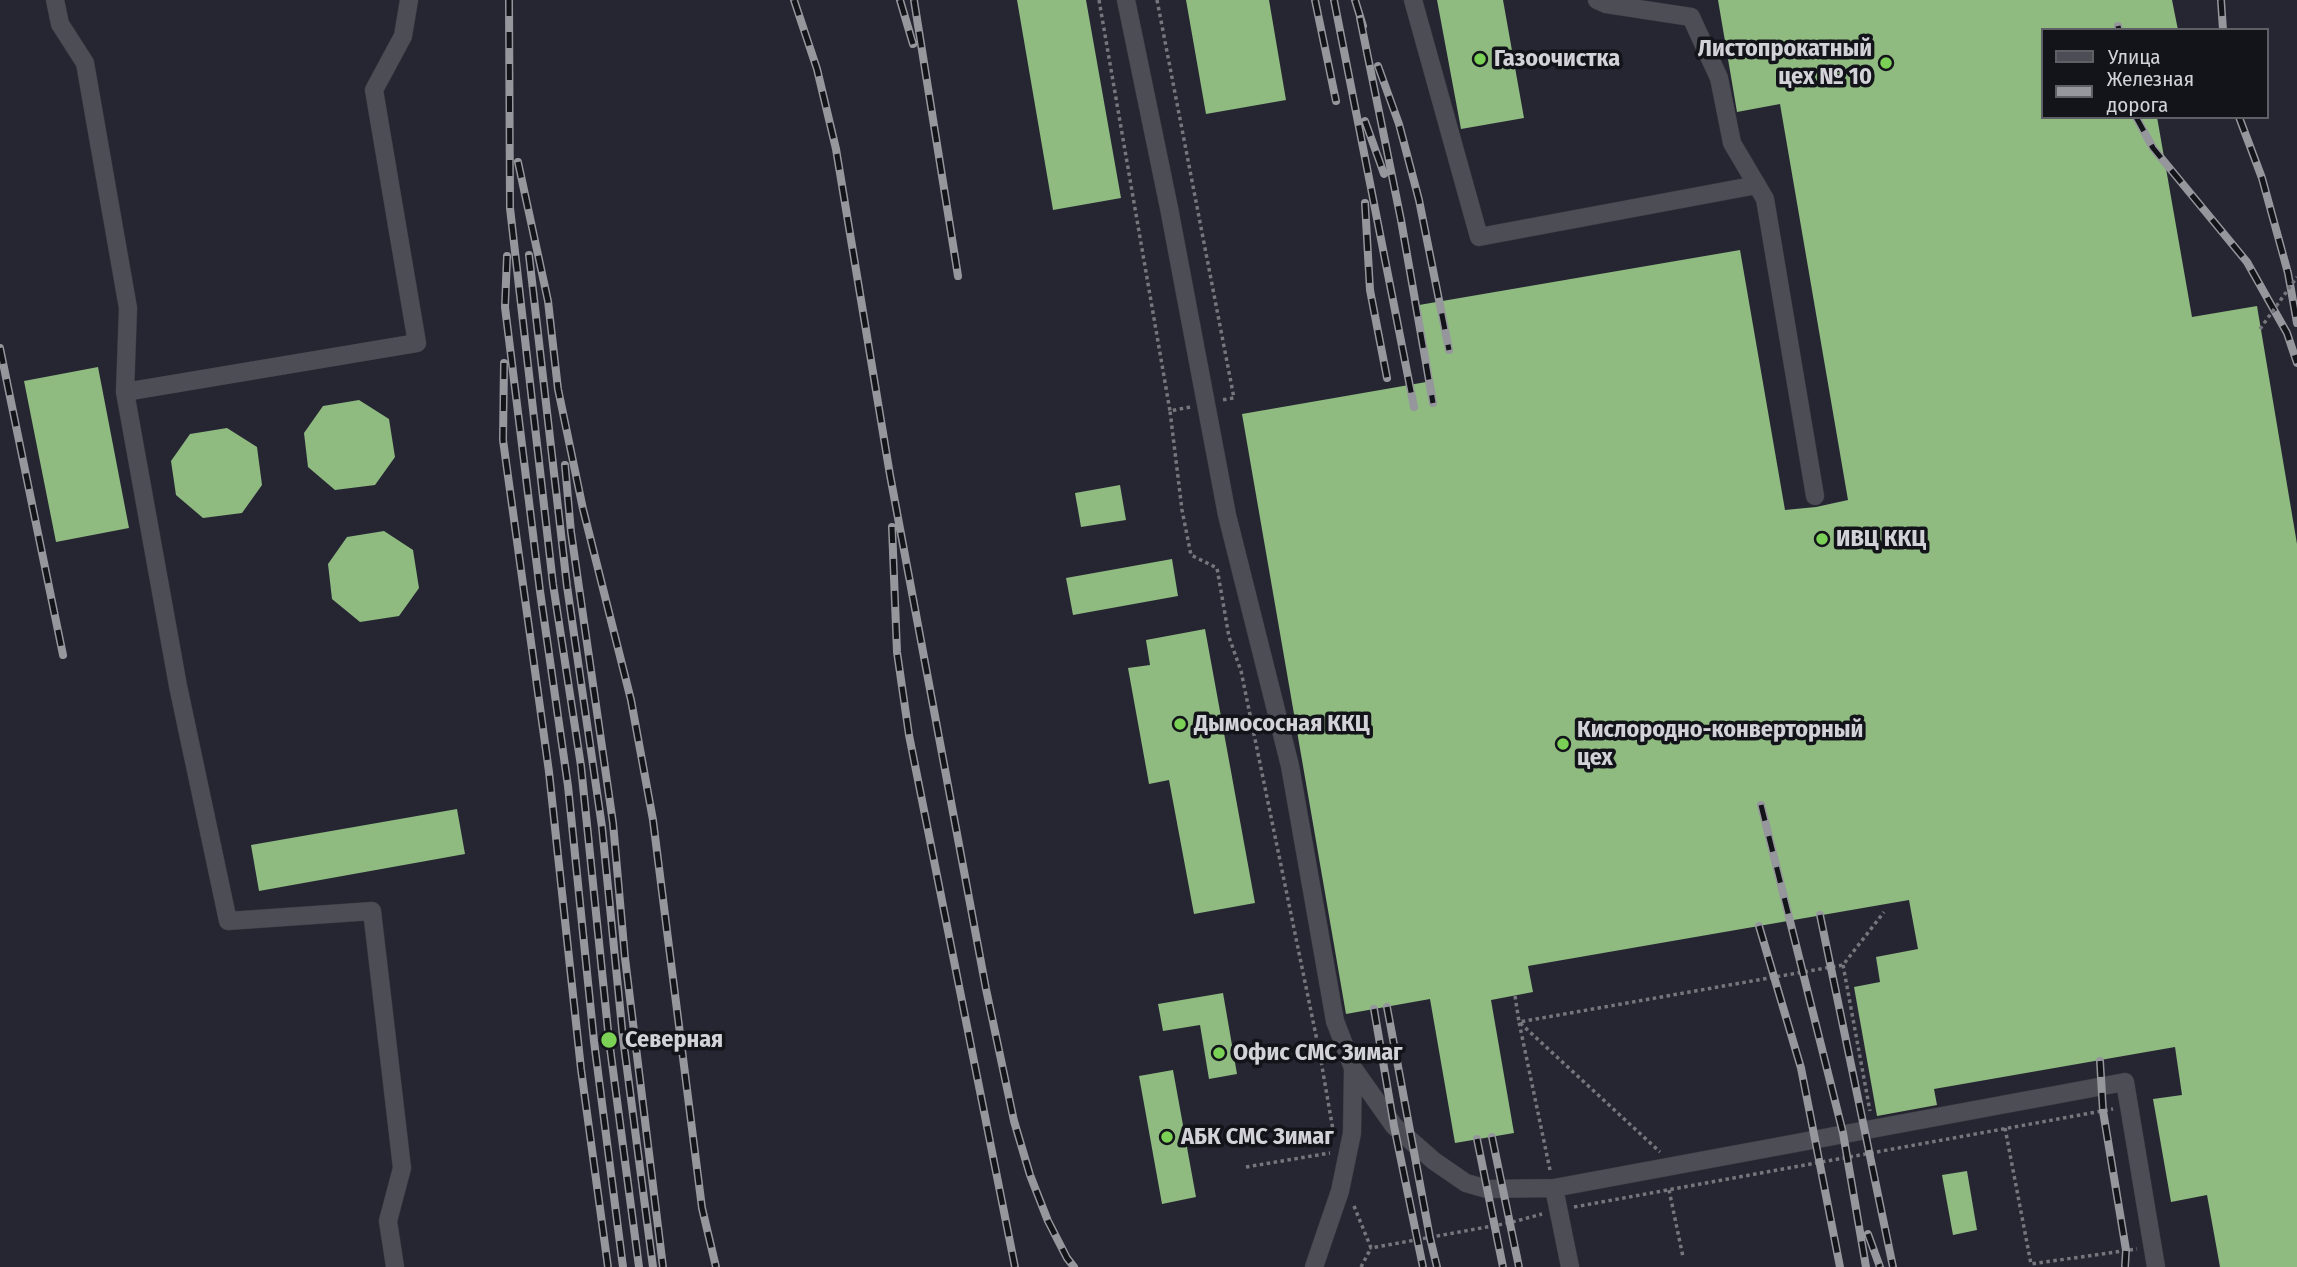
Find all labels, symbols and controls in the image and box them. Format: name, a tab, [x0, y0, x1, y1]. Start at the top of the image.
legend	[2042, 28, 2269, 119]
place label: Листопрокатный цех № 10	[1698, 35, 1872, 91]
text: Улица	[2108, 44, 2161, 70]
place label: Газоочистка	[1494, 45, 1620, 73]
marker: Газоочистка	[1472, 51, 1488, 67]
marker: Листопрокатный цех № 10	[1878, 55, 1894, 71]
text: Железная дорога	[2107, 66, 2194, 118]
place label: ИВЦ ККЦ	[1836, 525, 1926, 553]
marker: ИВЦ ККЦ	[1814, 531, 1830, 547]
place label: Дымососная ККЦ	[1194, 710, 1370, 738]
marker: Дымососная ККЦ	[1172, 716, 1188, 732]
place label: Кислородно-конверторный цех	[1577, 716, 1863, 772]
marker: Кислородно-конверторный цех	[1555, 736, 1571, 752]
place label: Северная	[625, 1026, 723, 1054]
marker: Северная	[599, 1030, 619, 1050]
place label: Офис СМС Зимаг	[1233, 1039, 1403, 1067]
marker: Офис СМС Зимаг	[1211, 1045, 1227, 1061]
place label: АБК СМС Зимаг	[1181, 1123, 1334, 1151]
marker: АБК СМС Зимаг	[1159, 1129, 1175, 1145]

